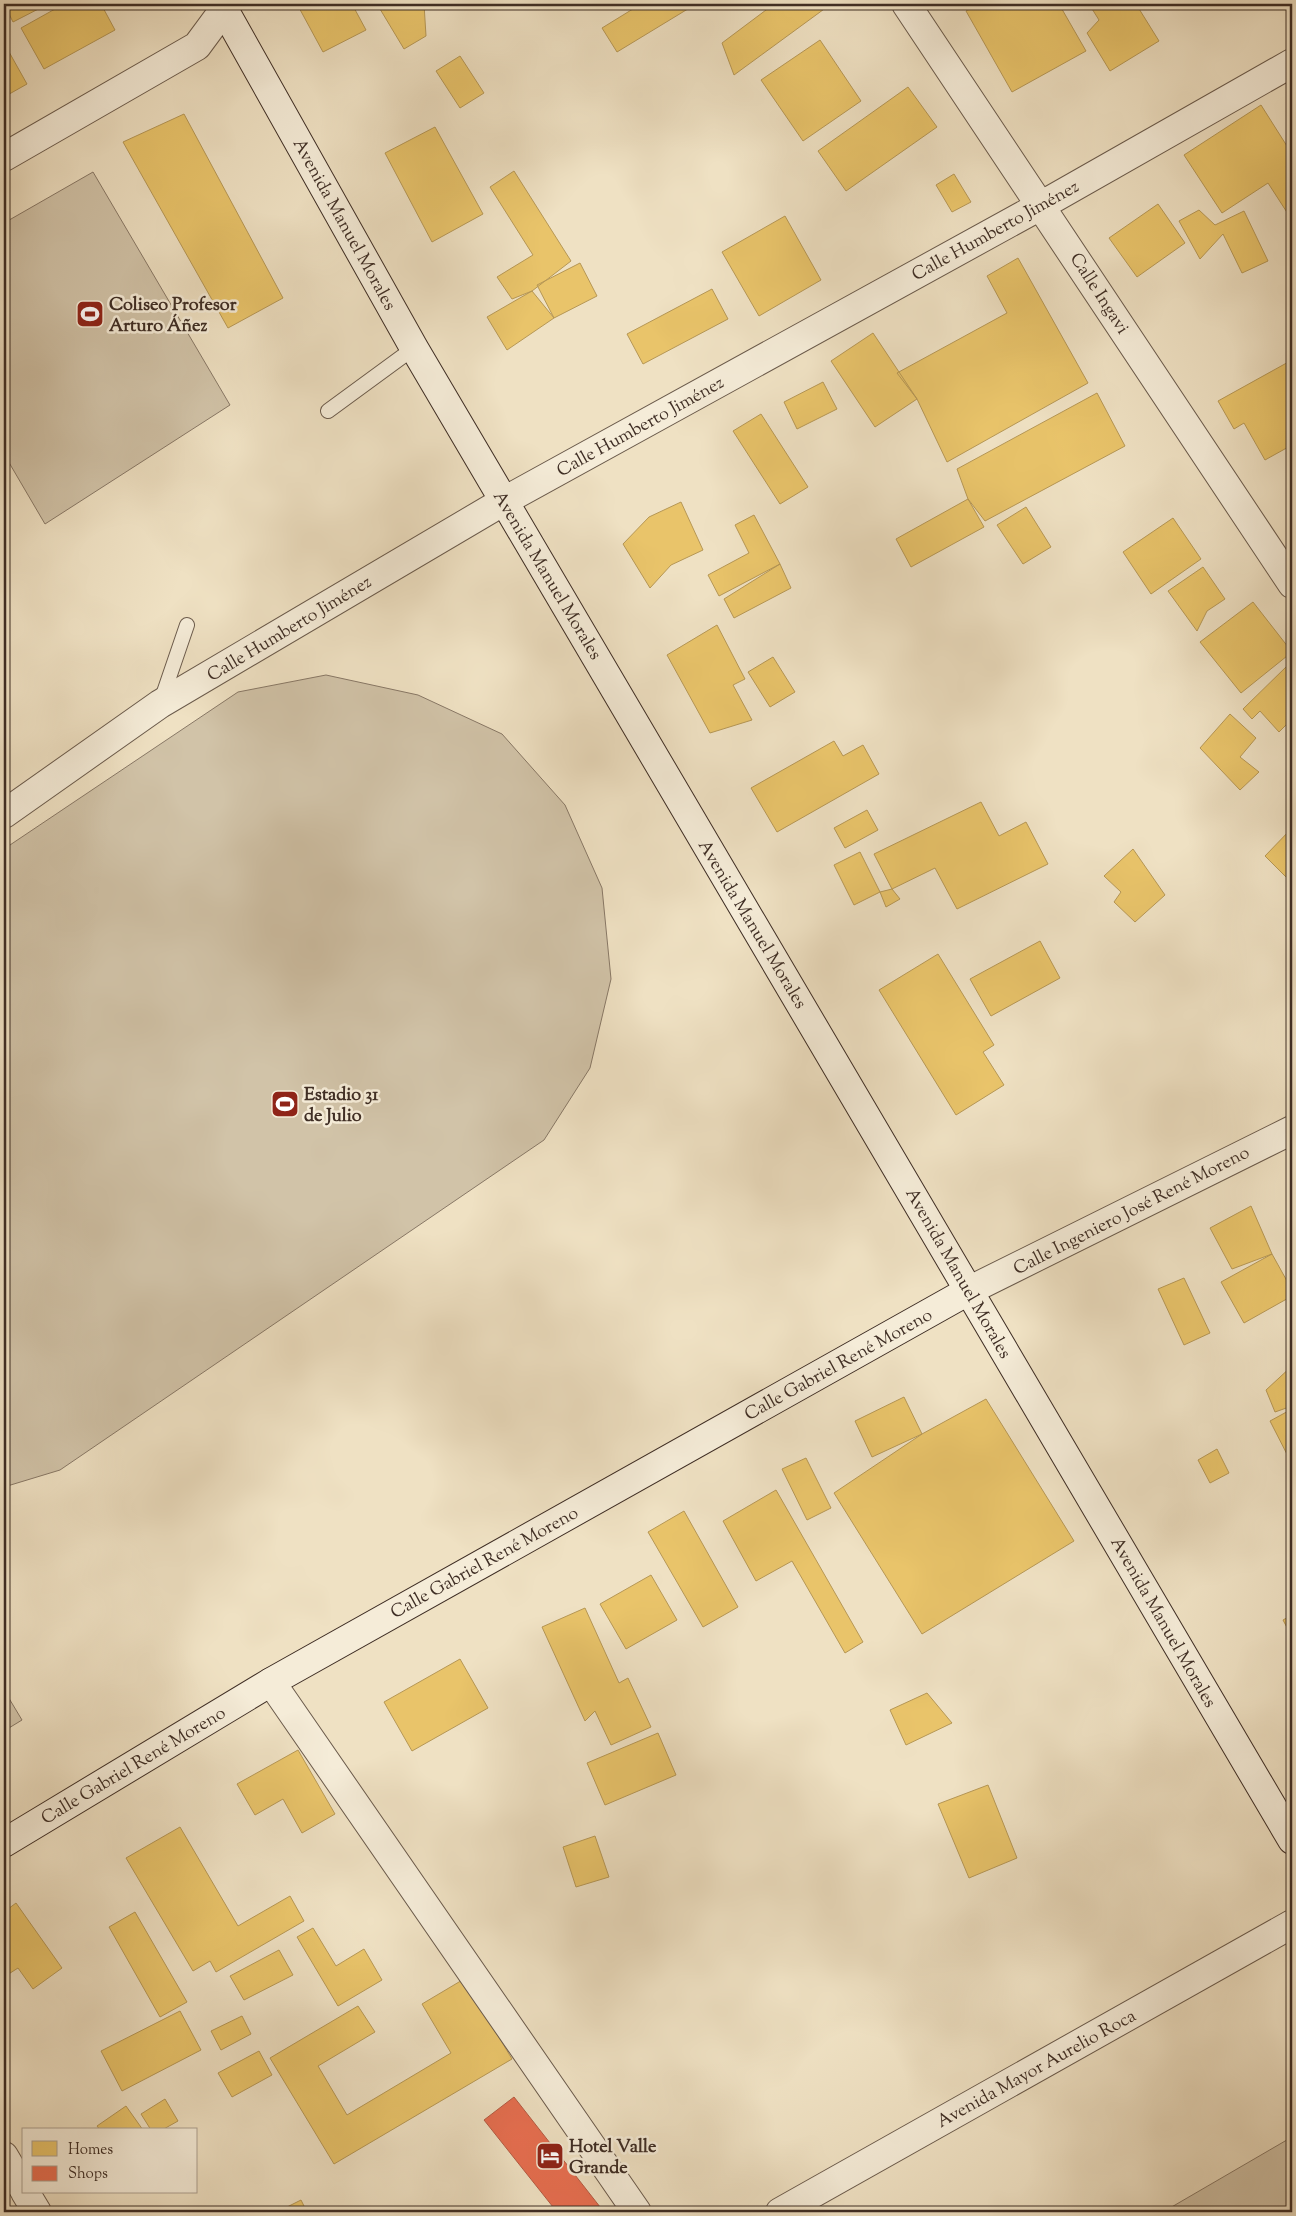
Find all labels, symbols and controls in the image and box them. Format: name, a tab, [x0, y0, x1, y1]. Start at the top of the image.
street label: Avenida Manuel Morales	[285, 134, 401, 316]
street label: Calle Humberto Jiménez	[908, 175, 1085, 289]
street label: Calle Ingavi	[1062, 248, 1134, 340]
place label: Coliseo Profesor Arturo Áñez	[109, 293, 237, 340]
sports icon: Coliseo Profesor Arturo Áñez	[75, 299, 105, 329]
street label: Calle Humberto Jiménez	[553, 371, 730, 485]
street label: Avenida Manuel Morales	[485, 487, 607, 666]
street label: Calle Humberto Jiménez	[203, 570, 377, 689]
street label: Avenida Manuel Morales	[690, 836, 812, 1015]
place label: Estadio 31 de Julio	[304, 1083, 379, 1130]
sports icon: Estadio 31 de Julio	[270, 1089, 300, 1119]
street label: Calle Ingeniero José René Moreno	[1009, 1141, 1255, 1283]
street label: Avenida Manuel Morales	[898, 1184, 1017, 1364]
street label: Calle Gabriel René Moreno	[740, 1303, 938, 1428]
street label: Calle Gabriel René Moreno	[386, 1501, 584, 1626]
street label: Avenida Manuel Morales	[1103, 1533, 1222, 1713]
street label: Calle Gabriel René Moreno	[37, 1701, 231, 1832]
street label: Avenida Mayor Aurelio Roca	[933, 2004, 1141, 2136]
legend	[22, 2128, 198, 2194]
place label: Hotel Valle Grande	[569, 2135, 657, 2182]
text: Homes	[68, 2140, 113, 2161]
hotel icon: Hotel Valle Grande	[535, 2141, 565, 2171]
text: Shops	[68, 2164, 108, 2185]

